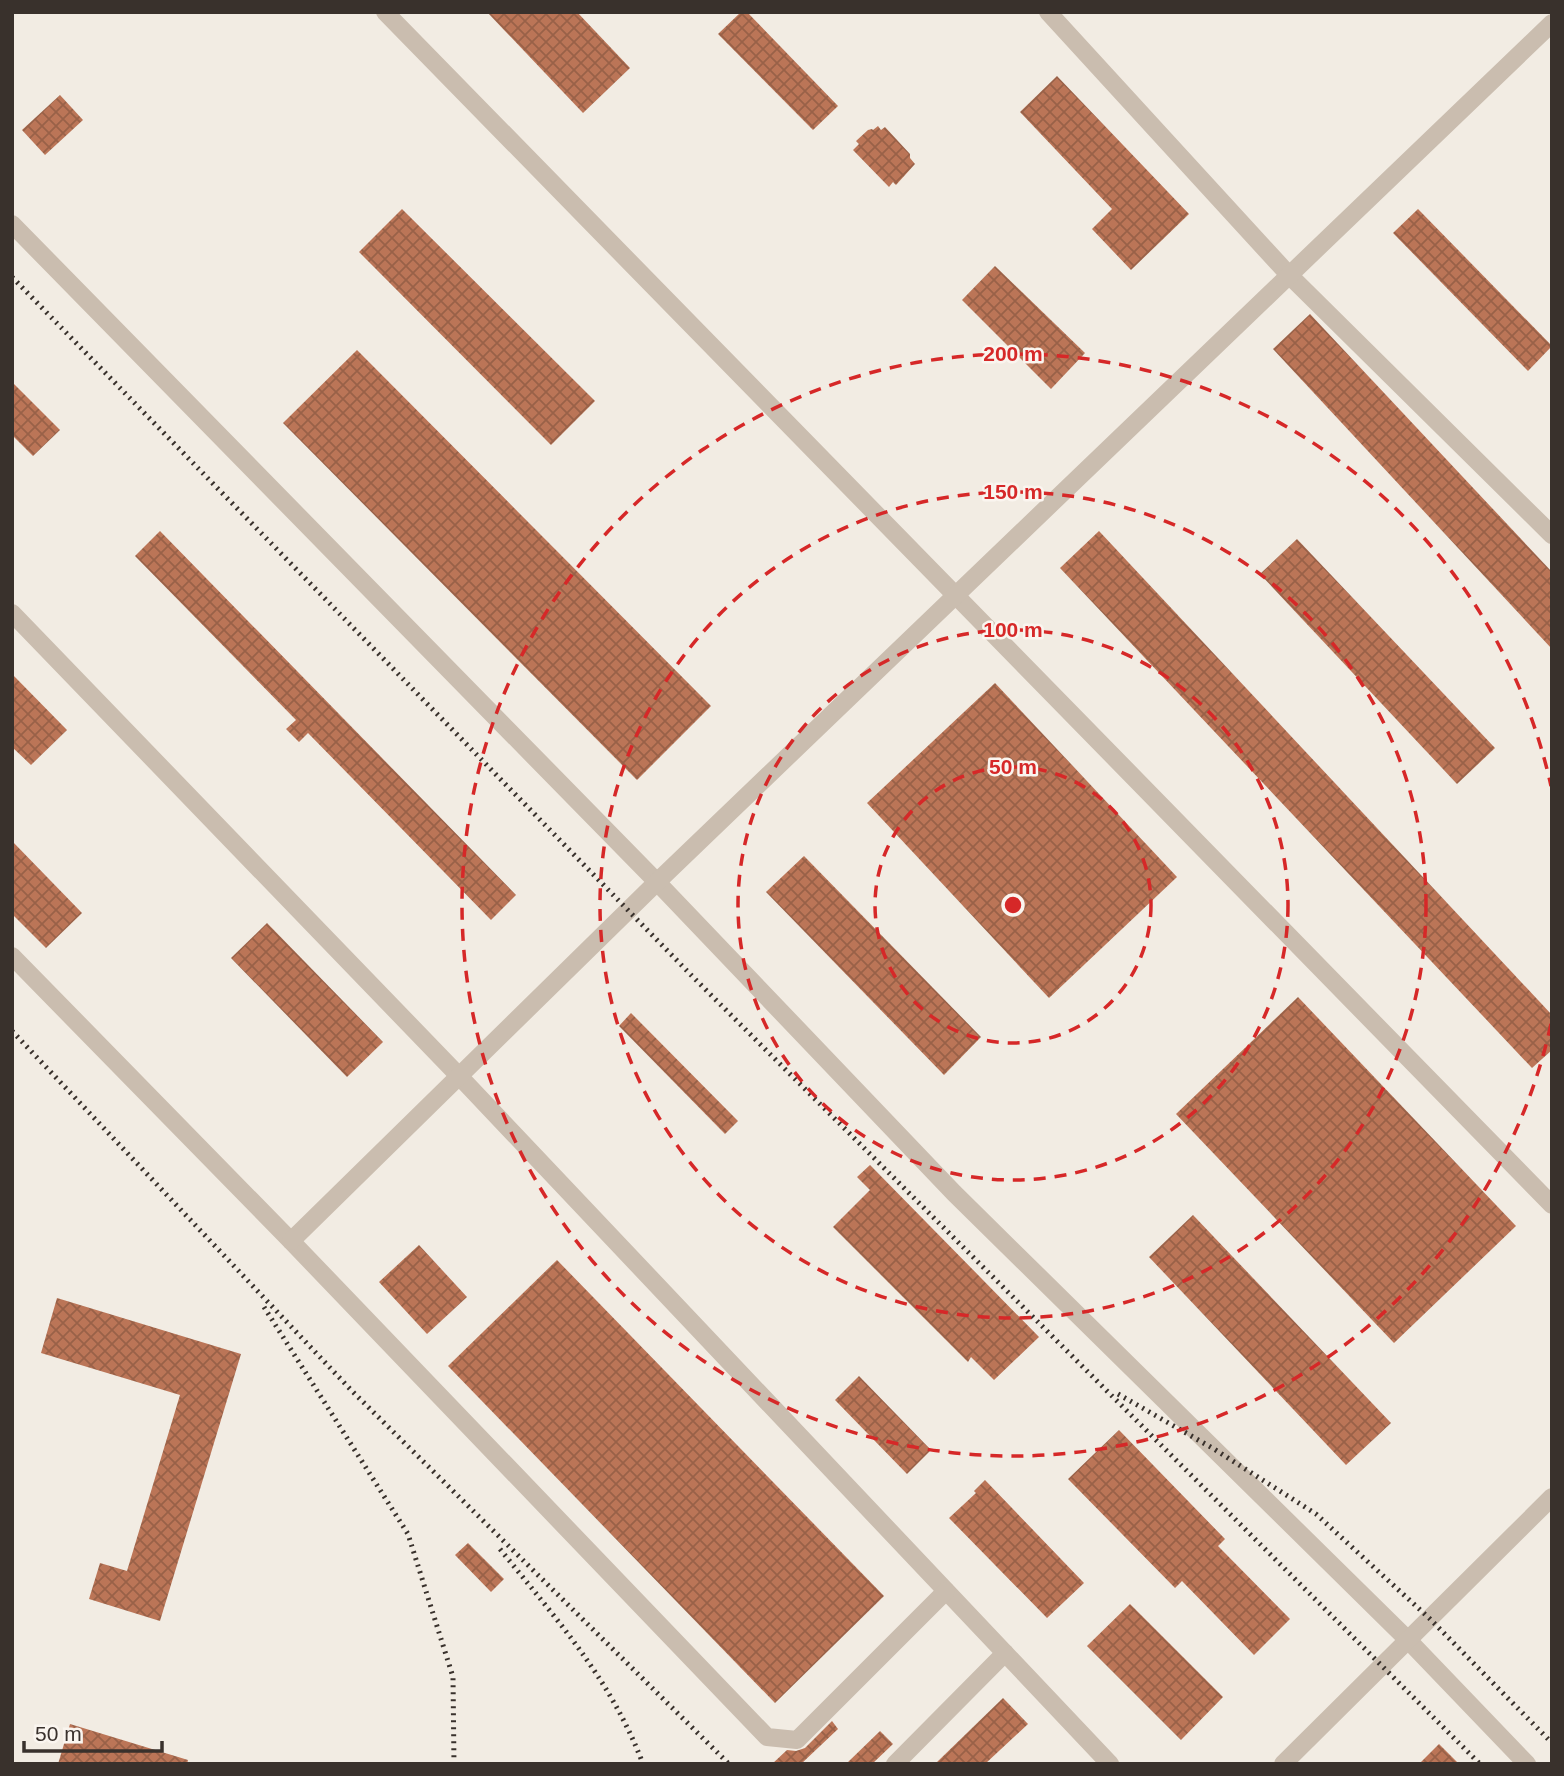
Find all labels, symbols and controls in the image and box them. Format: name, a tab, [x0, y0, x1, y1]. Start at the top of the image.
text: 200 m	[983, 342, 1043, 365]
text: 150 m	[983, 480, 1043, 503]
text: 100 m	[983, 618, 1043, 641]
text: 50 m	[989, 755, 1037, 778]
centre of rings	[1001, 893, 1025, 917]
scale bar	[24, 1710, 163, 1754]
text: 50 m	[35, 1722, 82, 1745]

